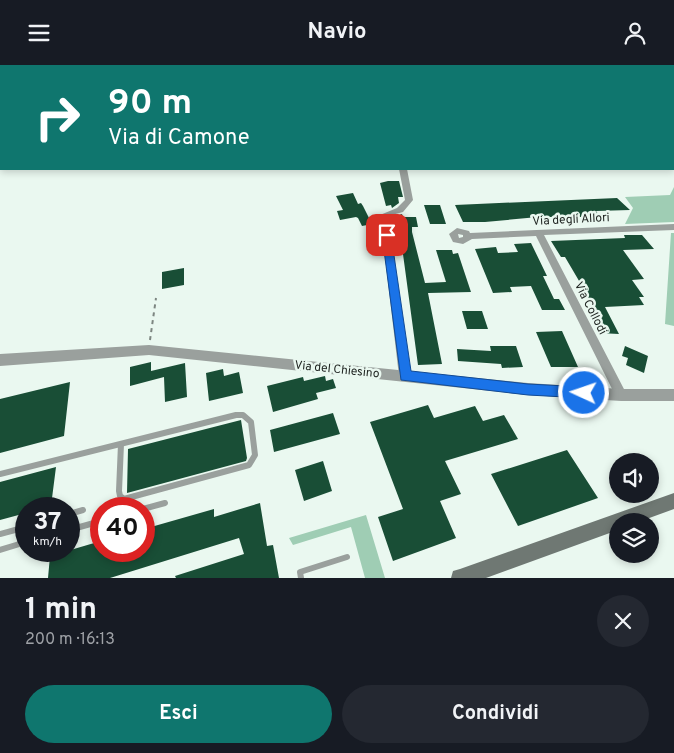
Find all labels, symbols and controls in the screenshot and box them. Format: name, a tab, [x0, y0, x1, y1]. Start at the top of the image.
icon: menu	[25, 19, 53, 47]
text: Navio	[308, 19, 366, 46]
icon: person	[621, 19, 649, 47]
text: 90 m	[108, 82, 192, 126]
icon: right	[25, 85, 90, 150]
text: Via di Camone	[108, 125, 250, 152]
street label: Via degli Allori	[532, 210, 610, 230]
pin	[366, 214, 408, 256]
icon: arrive	[373, 221, 401, 249]
street label: Via Collodi	[570, 279, 610, 338]
street label: Via del Chiesino	[294, 358, 380, 382]
position arrow	[557, 366, 609, 418]
map controls	[609, 453, 659, 563]
button: sound	[609, 453, 659, 503]
speed limit sign: 40	[90, 497, 155, 562]
text: 37	[33, 507, 62, 539]
button: layers	[609, 513, 659, 563]
text: km/h	[33, 534, 62, 550]
text: 1 min	[25, 592, 97, 629]
button: close	[597, 595, 649, 647]
text: 200 m · 16:13	[25, 630, 115, 650]
button: Esci	[25, 685, 332, 743]
button: Condividi	[342, 685, 649, 743]

